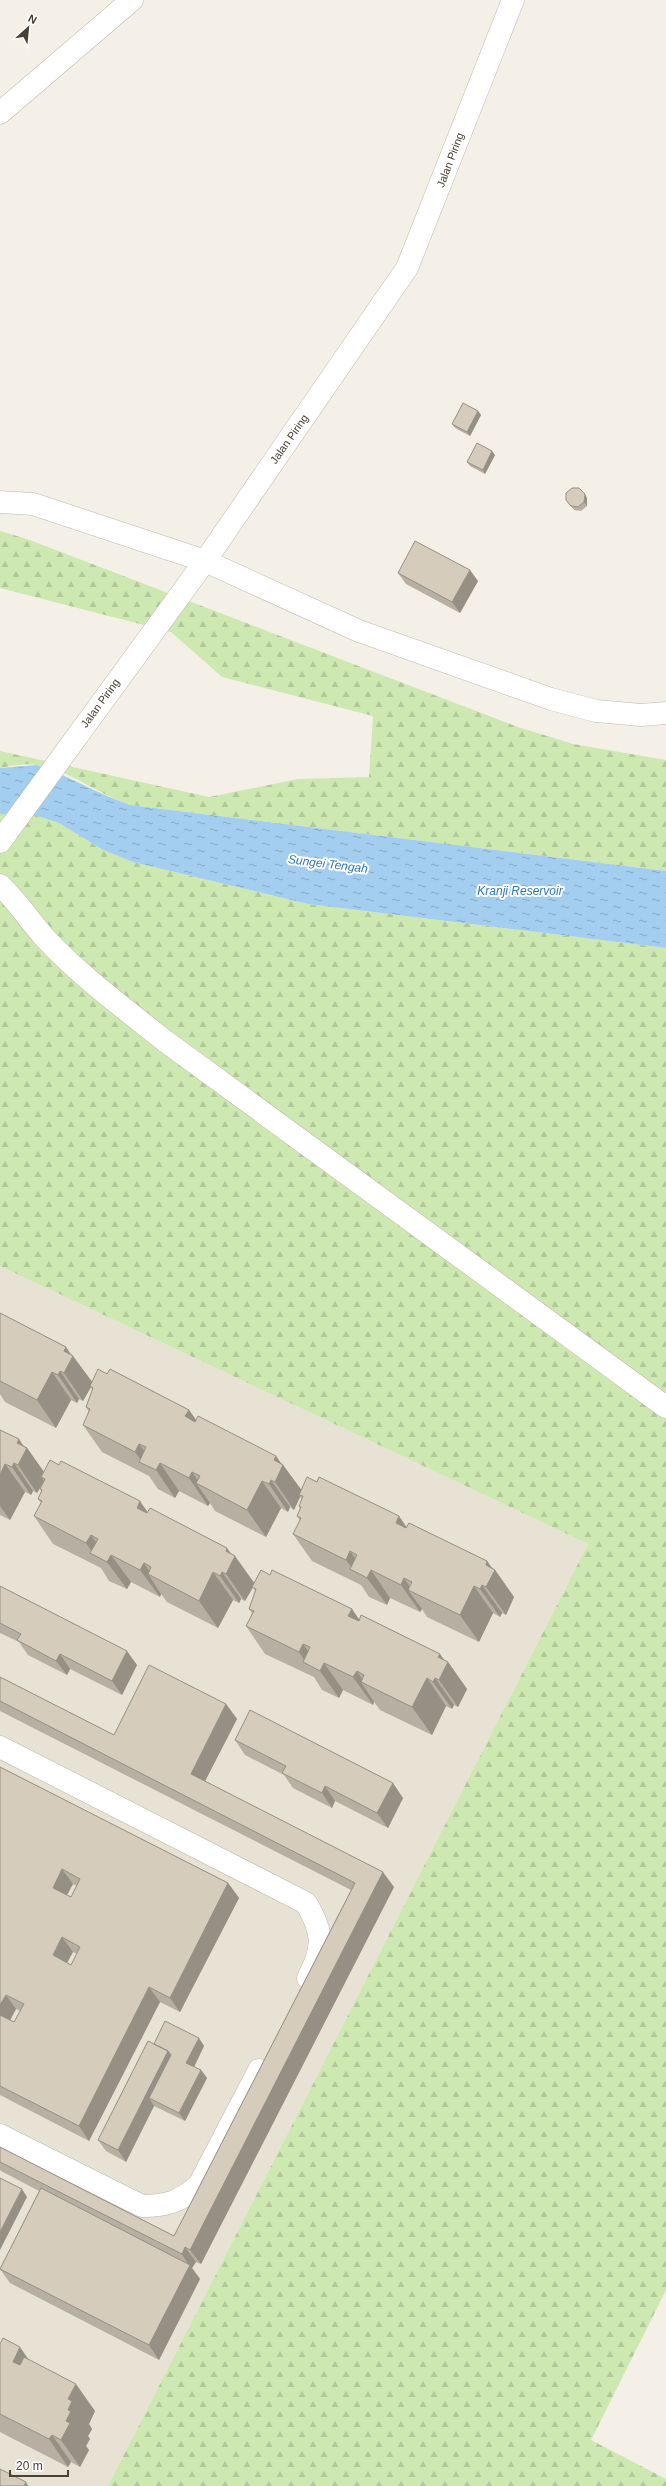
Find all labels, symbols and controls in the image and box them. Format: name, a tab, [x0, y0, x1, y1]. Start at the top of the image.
north arrow	[8, 8, 48, 48]
text: N	[26, 12, 39, 26]
street label: Jalan Piring	[434, 131, 466, 189]
street label: Jalan Piring	[268, 412, 310, 466]
street label: Jalan Piring	[78, 676, 122, 730]
water label: Sungei Tengah	[287, 852, 369, 876]
water label: Kranji Reservoir	[477, 884, 564, 898]
scale bar	[10, 2452, 68, 2478]
text: 20 m	[16, 2459, 43, 2473]

